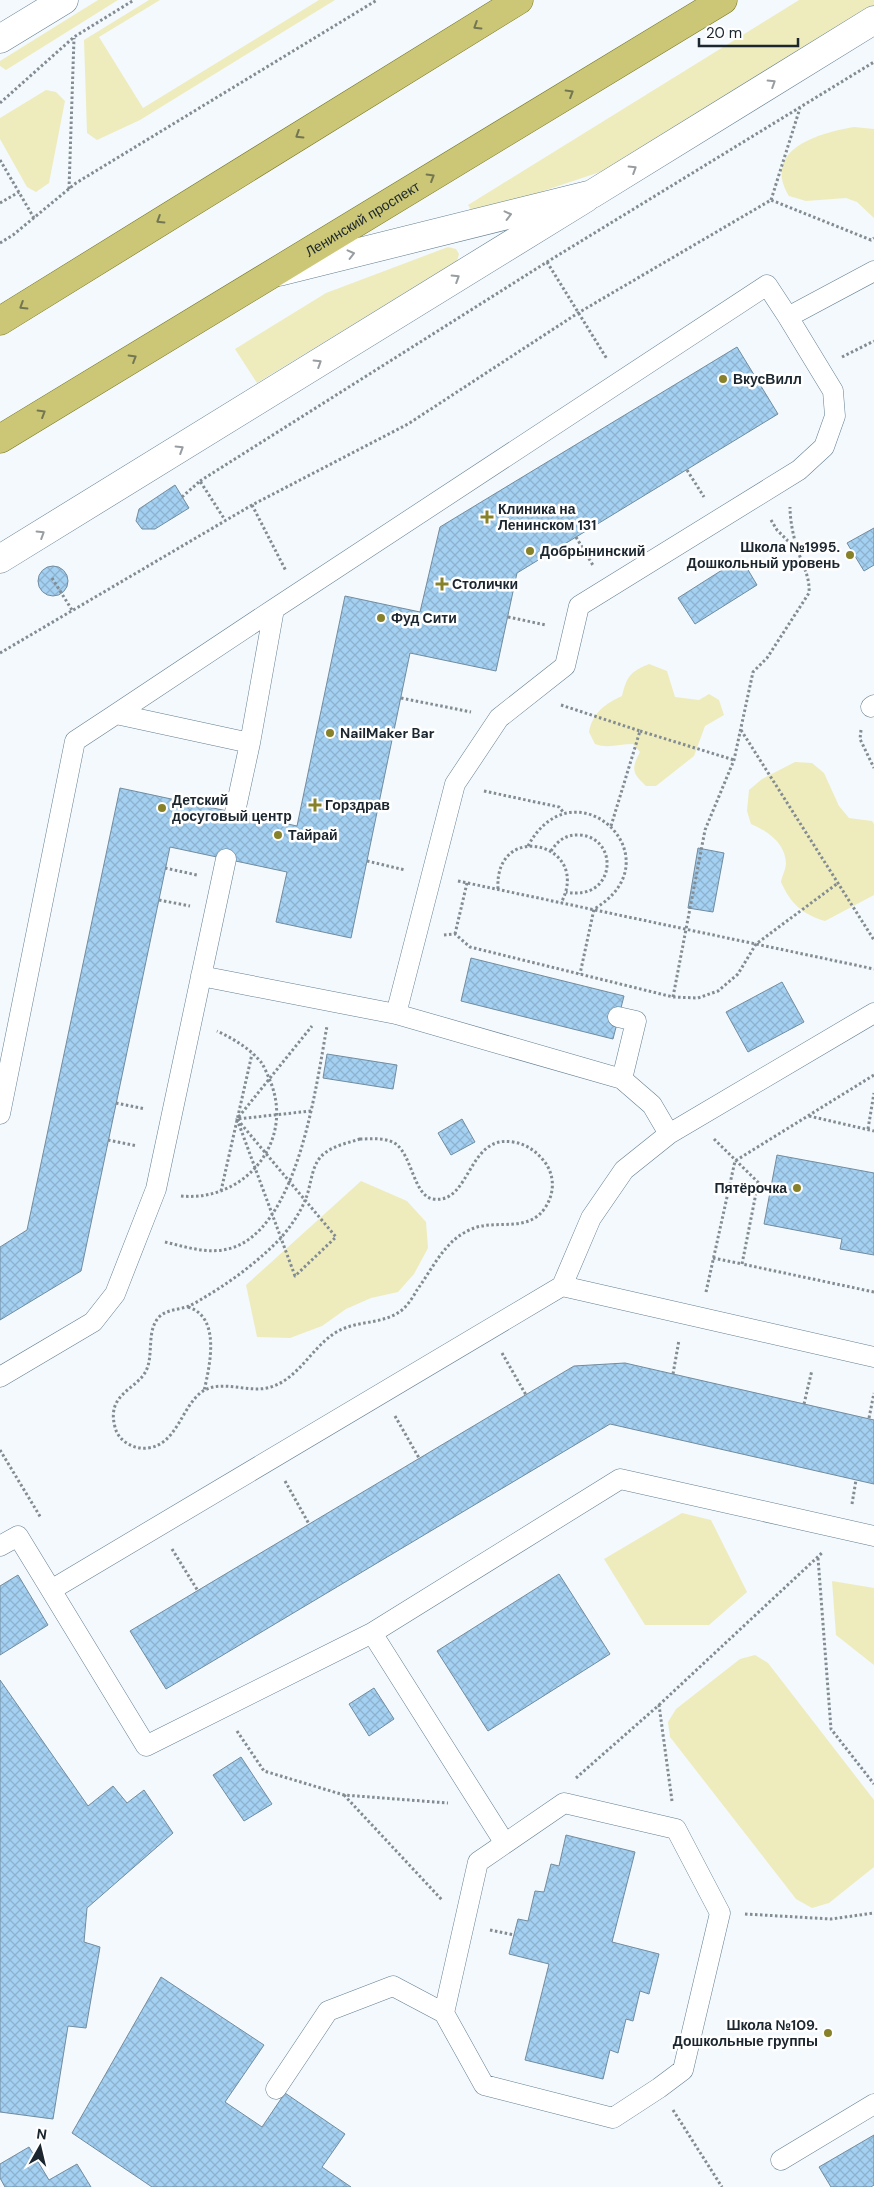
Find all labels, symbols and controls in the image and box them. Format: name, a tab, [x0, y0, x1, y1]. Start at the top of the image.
scale bar	[699, 15, 798, 47]
one-way arrow	[474, 19, 483, 29]
text: 20 m	[706, 23, 742, 43]
one-way arrow	[766, 80, 775, 90]
one-way arrow	[564, 89, 573, 99]
one-way arrow	[295, 129, 304, 138]
one-way arrow	[628, 165, 637, 175]
one-way arrow	[425, 173, 434, 183]
street label: Ленинский проспект	[302, 177, 424, 261]
one-way arrow	[504, 210, 513, 221]
one-way arrow	[157, 214, 166, 223]
one-way arrow	[346, 250, 354, 260]
one-way arrow	[451, 274, 460, 284]
one-way arrow	[19, 300, 28, 310]
one-way arrow	[128, 354, 137, 364]
one-way arrow	[313, 360, 322, 370]
place label: ВкусВилл	[733, 370, 802, 388]
marker: ВкусВилл	[717, 373, 729, 385]
one-way arrow	[36, 410, 45, 420]
one-way arrow	[174, 445, 183, 455]
place label: Клиника на Ленинском 131	[498, 500, 596, 534]
marker: Клиника на Ленинском 131	[480, 510, 494, 524]
one-way arrow	[36, 530, 45, 540]
place label: Школа №1995. Дошкольный уровень	[687, 538, 840, 572]
place label: Добрынинский	[540, 542, 645, 560]
marker: Добрынинский	[524, 545, 536, 557]
marker: Школа №1995. Дошкольный уровень	[844, 549, 856, 561]
place label: Столички	[452, 575, 518, 593]
marker: Столички	[436, 578, 448, 590]
place label: Фуд Сити	[391, 609, 457, 627]
marker: Фуд Сити	[375, 612, 387, 624]
place label: NailMaker Bar	[340, 724, 435, 742]
marker: NailMaker Bar	[324, 727, 336, 739]
place label: Детский досуговый центр	[172, 791, 292, 825]
place label: Горздрав	[325, 796, 390, 814]
marker: Горздрав	[309, 799, 321, 811]
marker: Детский досуговый центр	[156, 802, 168, 814]
place label: Тайрай	[288, 826, 338, 844]
marker: Тайрай	[272, 829, 284, 841]
place label: Пятёрочка	[714, 1179, 787, 1197]
marker: Пятёрочка	[791, 1182, 803, 1194]
place label: Школа №109. Дошкольные группы	[673, 2016, 818, 2050]
marker: Школа №109. Дошкольные группы	[822, 2027, 834, 2039]
north arrow	[15, 2122, 65, 2172]
text: N	[35, 2125, 48, 2144]

